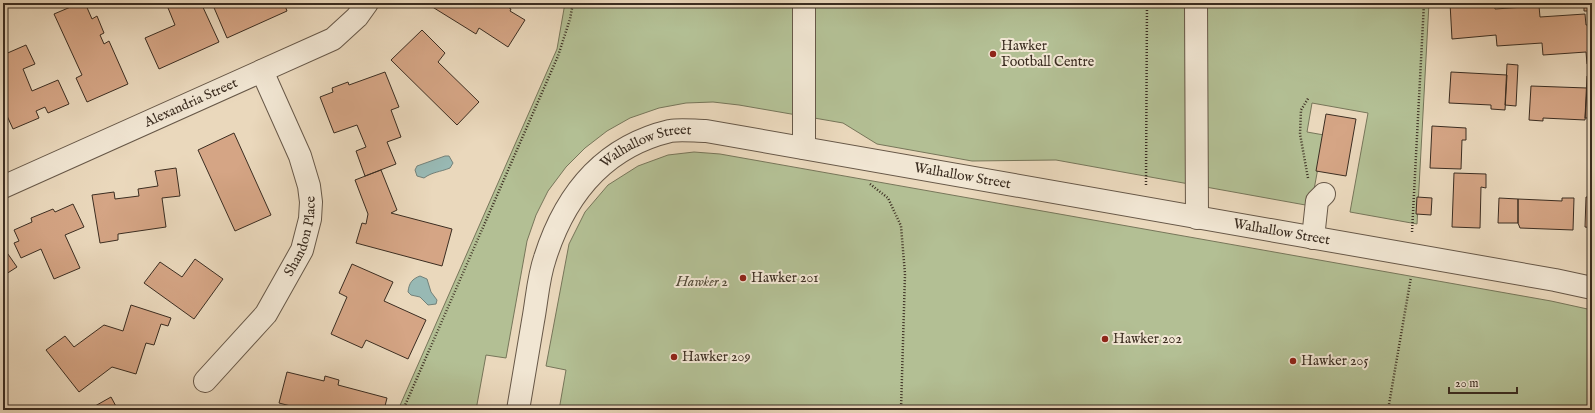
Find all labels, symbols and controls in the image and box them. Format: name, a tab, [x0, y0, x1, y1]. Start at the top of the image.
place label: Hawker Football Centre	[1001, 37, 1095, 71]
marker: Hawker Football Centre	[988, 49, 998, 59]
street label: Alexandria Street	[141, 74, 241, 132]
street label: Walhallow Street	[597, 121, 692, 172]
street label: Walhallow Street	[913, 159, 1013, 193]
street label: Shandon Place	[280, 194, 320, 280]
street label: Walhallow Street	[1232, 215, 1332, 249]
place label: Hawker 201	[751, 269, 819, 287]
park label: Hawker 2	[675, 273, 728, 291]
marker: Hawker 201	[738, 273, 748, 283]
place label: Hawker 202	[1113, 330, 1182, 348]
marker: Hawker 202	[1100, 334, 1110, 344]
place label: Hawker 209	[682, 348, 751, 366]
marker: Hawker 209	[669, 352, 679, 362]
place label: Hawker 205	[1301, 352, 1369, 370]
marker: Hawker 205	[1288, 356, 1298, 366]
scale bar	[1449, 369, 1517, 395]
text: 20 m	[1455, 376, 1478, 391]

